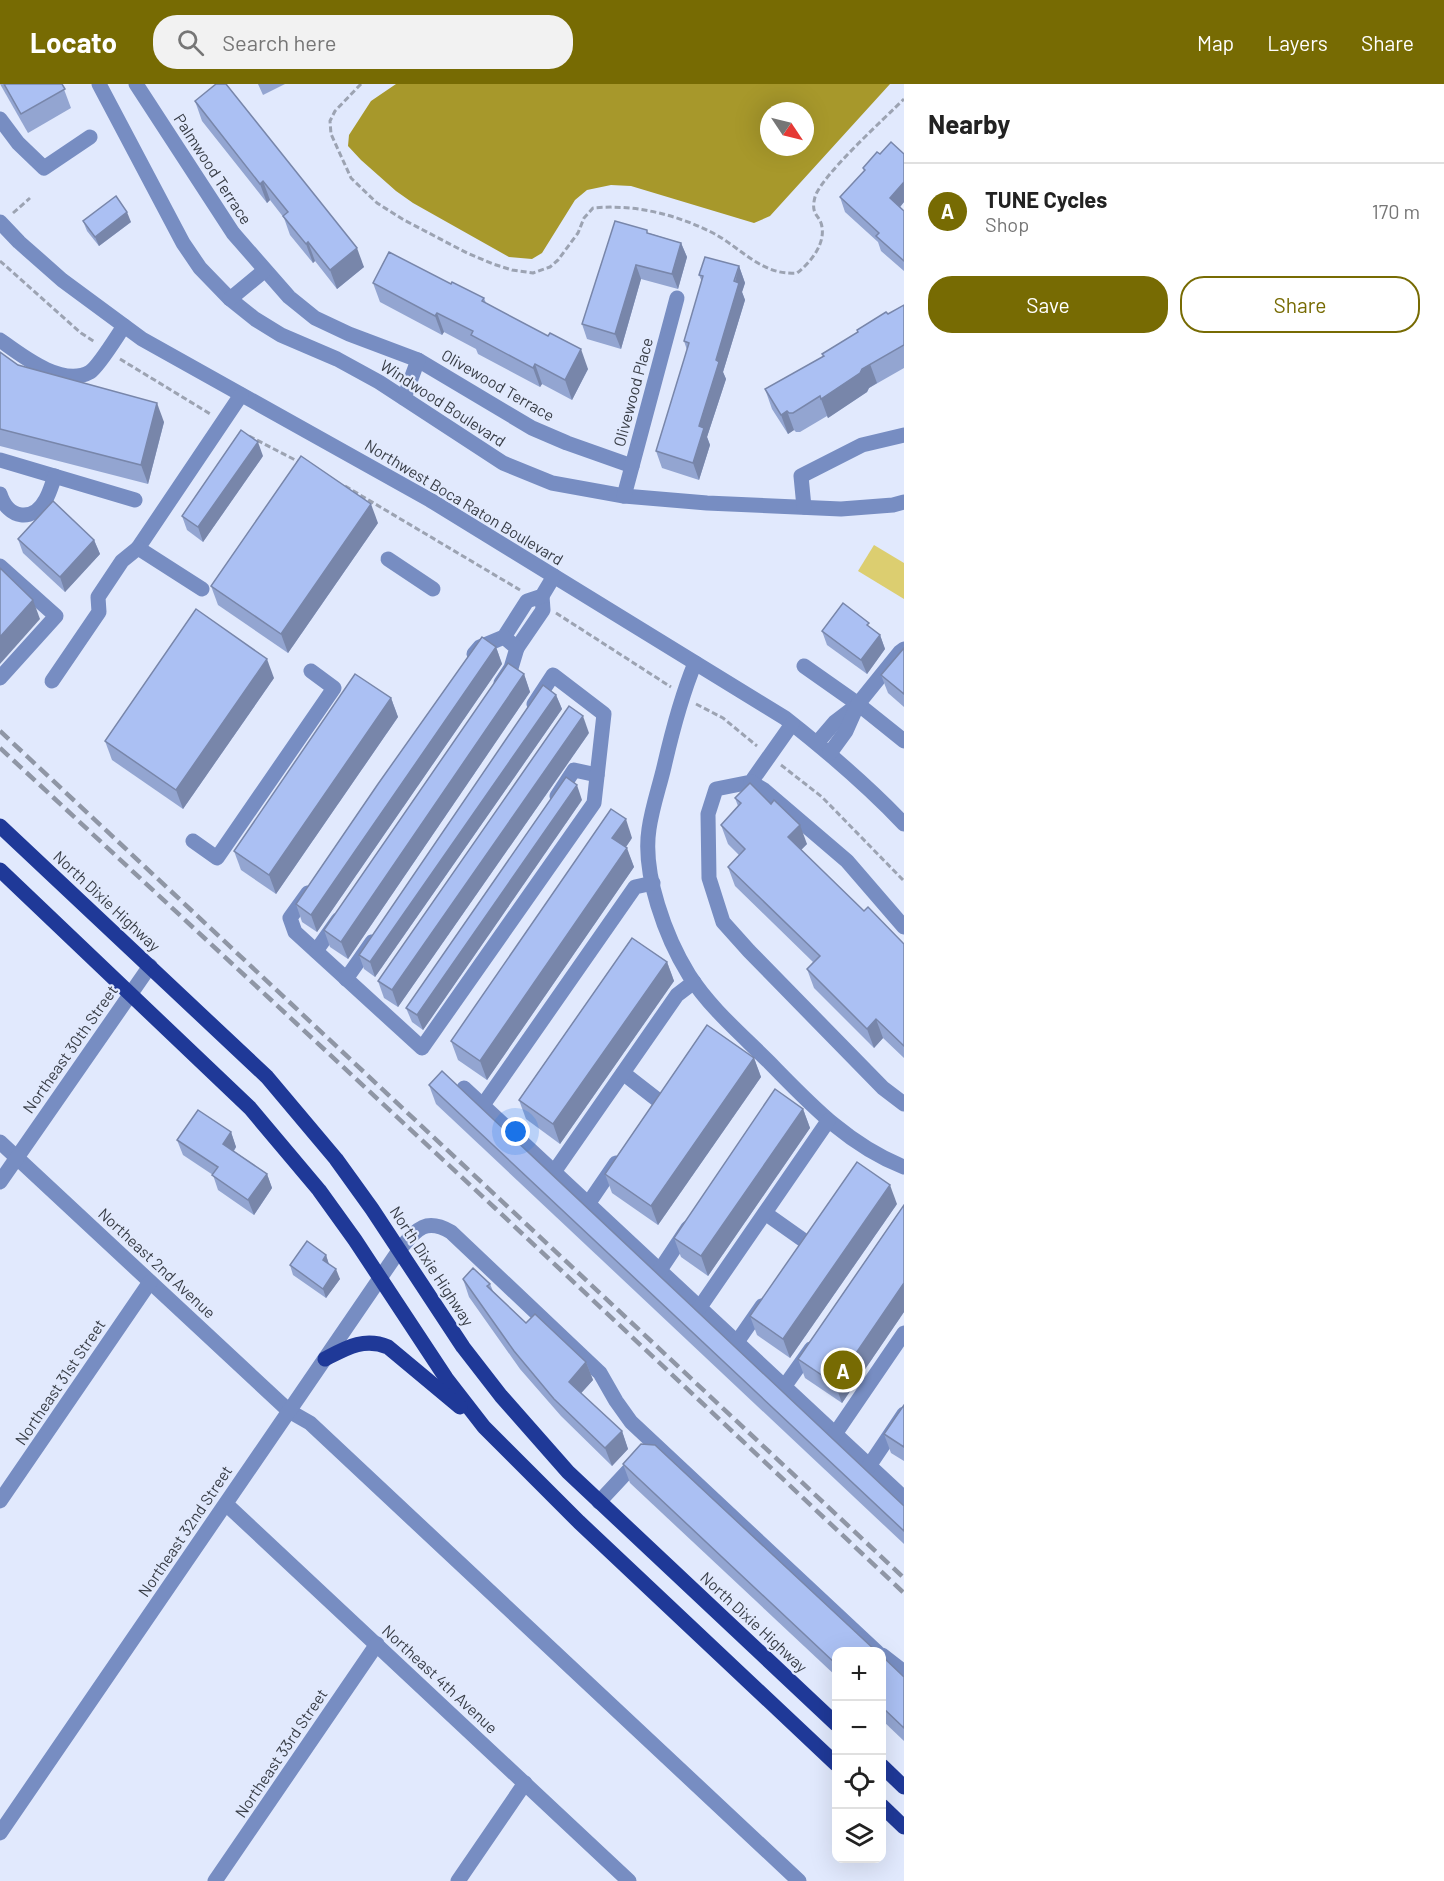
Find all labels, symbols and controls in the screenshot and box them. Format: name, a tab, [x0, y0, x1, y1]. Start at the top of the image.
search box	[153, 15, 573, 69]
text: Locato	[30, 25, 117, 59]
icon: search	[174, 26, 207, 59]
text: Search here	[222, 29, 337, 55]
text: Map	[1197, 30, 1234, 55]
text: Layers	[1267, 30, 1328, 55]
text: Share	[1361, 30, 1414, 55]
north arrow	[760, 102, 814, 156]
text: Nearby	[928, 108, 1010, 139]
street label: Palmwood Terrace	[171, 110, 256, 228]
text: TUNE Cycles	[985, 186, 1107, 212]
text: A	[941, 199, 954, 223]
text: 170 m	[1372, 199, 1420, 223]
text: Shop	[985, 212, 1029, 236]
button: Save	[928, 276, 1168, 333]
button: Share	[1180, 276, 1420, 333]
street label: Olivewood Place	[609, 335, 656, 448]
street label: Olivewood Terrace	[438, 345, 558, 425]
street label: Windwood Boulevard	[377, 355, 509, 450]
street label: Northwest Boca Raton Boulevard	[362, 435, 567, 568]
street label: North Dixie Highway	[50, 846, 165, 955]
street label: Northeast 30th Street	[18, 981, 121, 1116]
your location	[501, 1117, 530, 1146]
street label: North Dixie Highway	[387, 1202, 479, 1330]
street label: Northeast 2nd Avenue	[95, 1203, 220, 1322]
street label: Northeast 31st Street	[11, 1315, 109, 1448]
pin: A	[824, 1348, 862, 1392]
street label: Northeast 32nd Street	[134, 1461, 236, 1600]
street label: North Dixie Highway	[697, 1567, 812, 1676]
street label: Northeast 4th Avenue	[379, 1620, 502, 1737]
map controls	[832, 1647, 886, 1863]
button: +	[832, 1647, 886, 1701]
street label: Northeast 33rd Street	[230, 1685, 331, 1821]
button: −	[832, 1701, 886, 1755]
button: locate	[832, 1755, 886, 1809]
button: layers	[832, 1809, 886, 1863]

